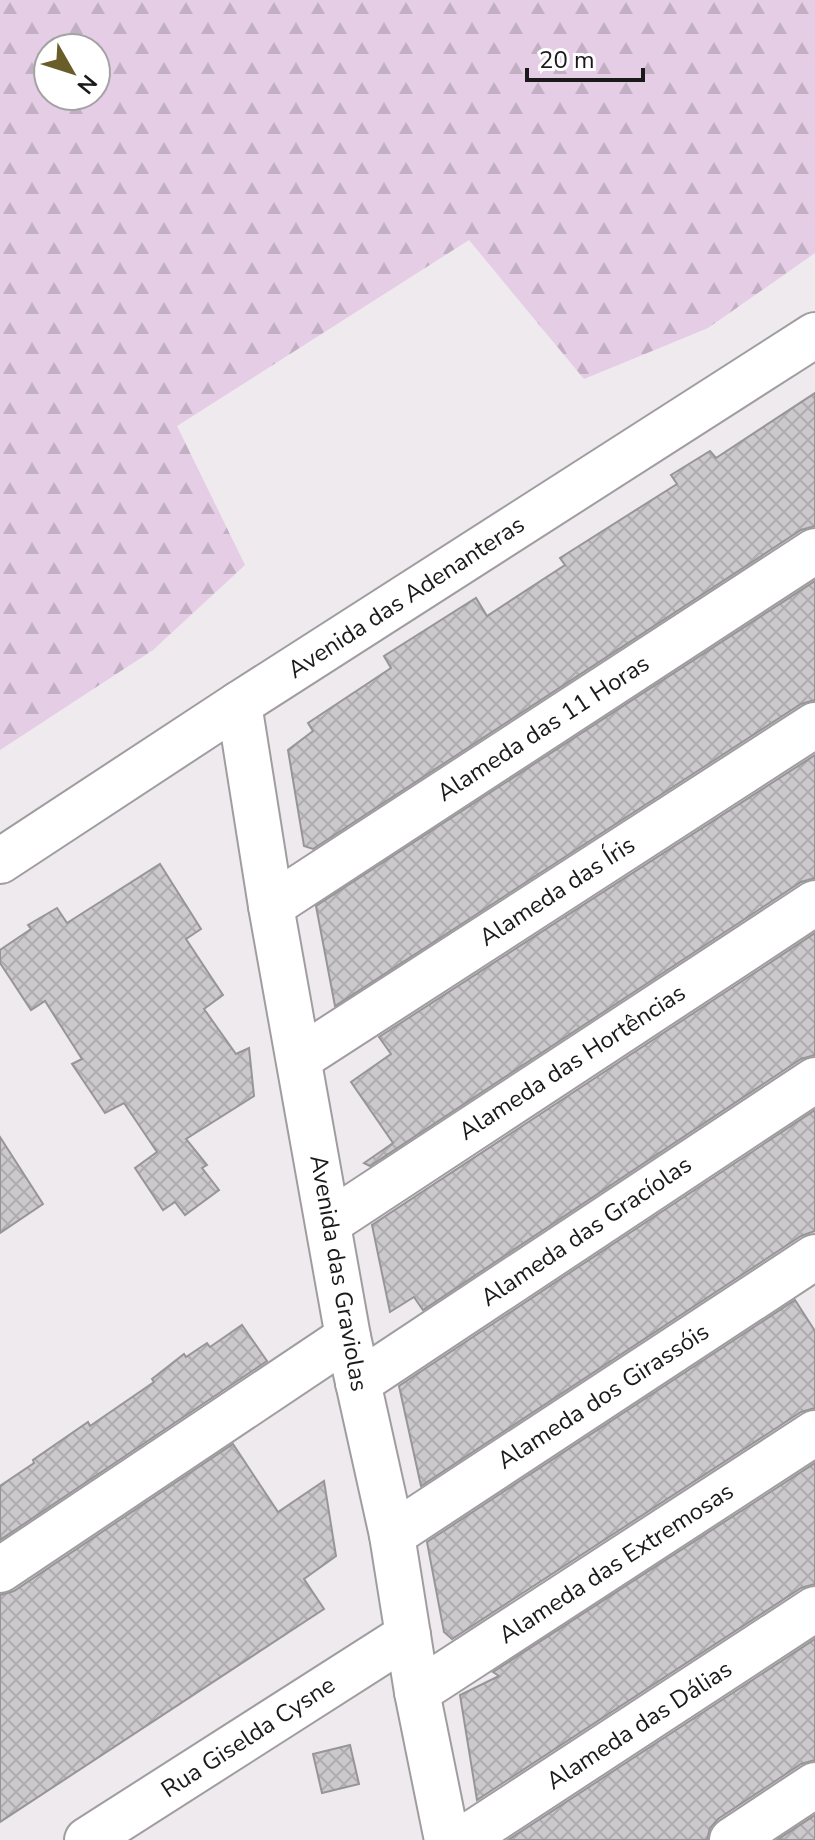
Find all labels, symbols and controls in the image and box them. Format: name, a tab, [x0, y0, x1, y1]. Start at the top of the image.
north arrow	[32, 32, 112, 112]
scale bar	[527, 32, 643, 82]
text: 20 m	[539, 44, 595, 76]
text: N	[70, 68, 104, 100]
street label: Avenida das Adenanteras	[281, 508, 531, 686]
street label: Alameda das 11 Horas	[431, 647, 655, 809]
street label: Alameda das Íris	[473, 829, 641, 953]
street label: Alameda das Hortências	[452, 977, 692, 1147]
street label: Alameda das Gracíolas	[474, 1148, 698, 1314]
street label: Avenida das Graviolas	[302, 1152, 376, 1394]
street label: Alameda dos Girassóis	[491, 1316, 715, 1476]
street label: Alameda das Extremosas	[492, 1475, 740, 1651]
street label: Alameda das Dálias	[540, 1653, 738, 1797]
street label: Rua Giselda Cysne	[155, 1669, 341, 1805]

